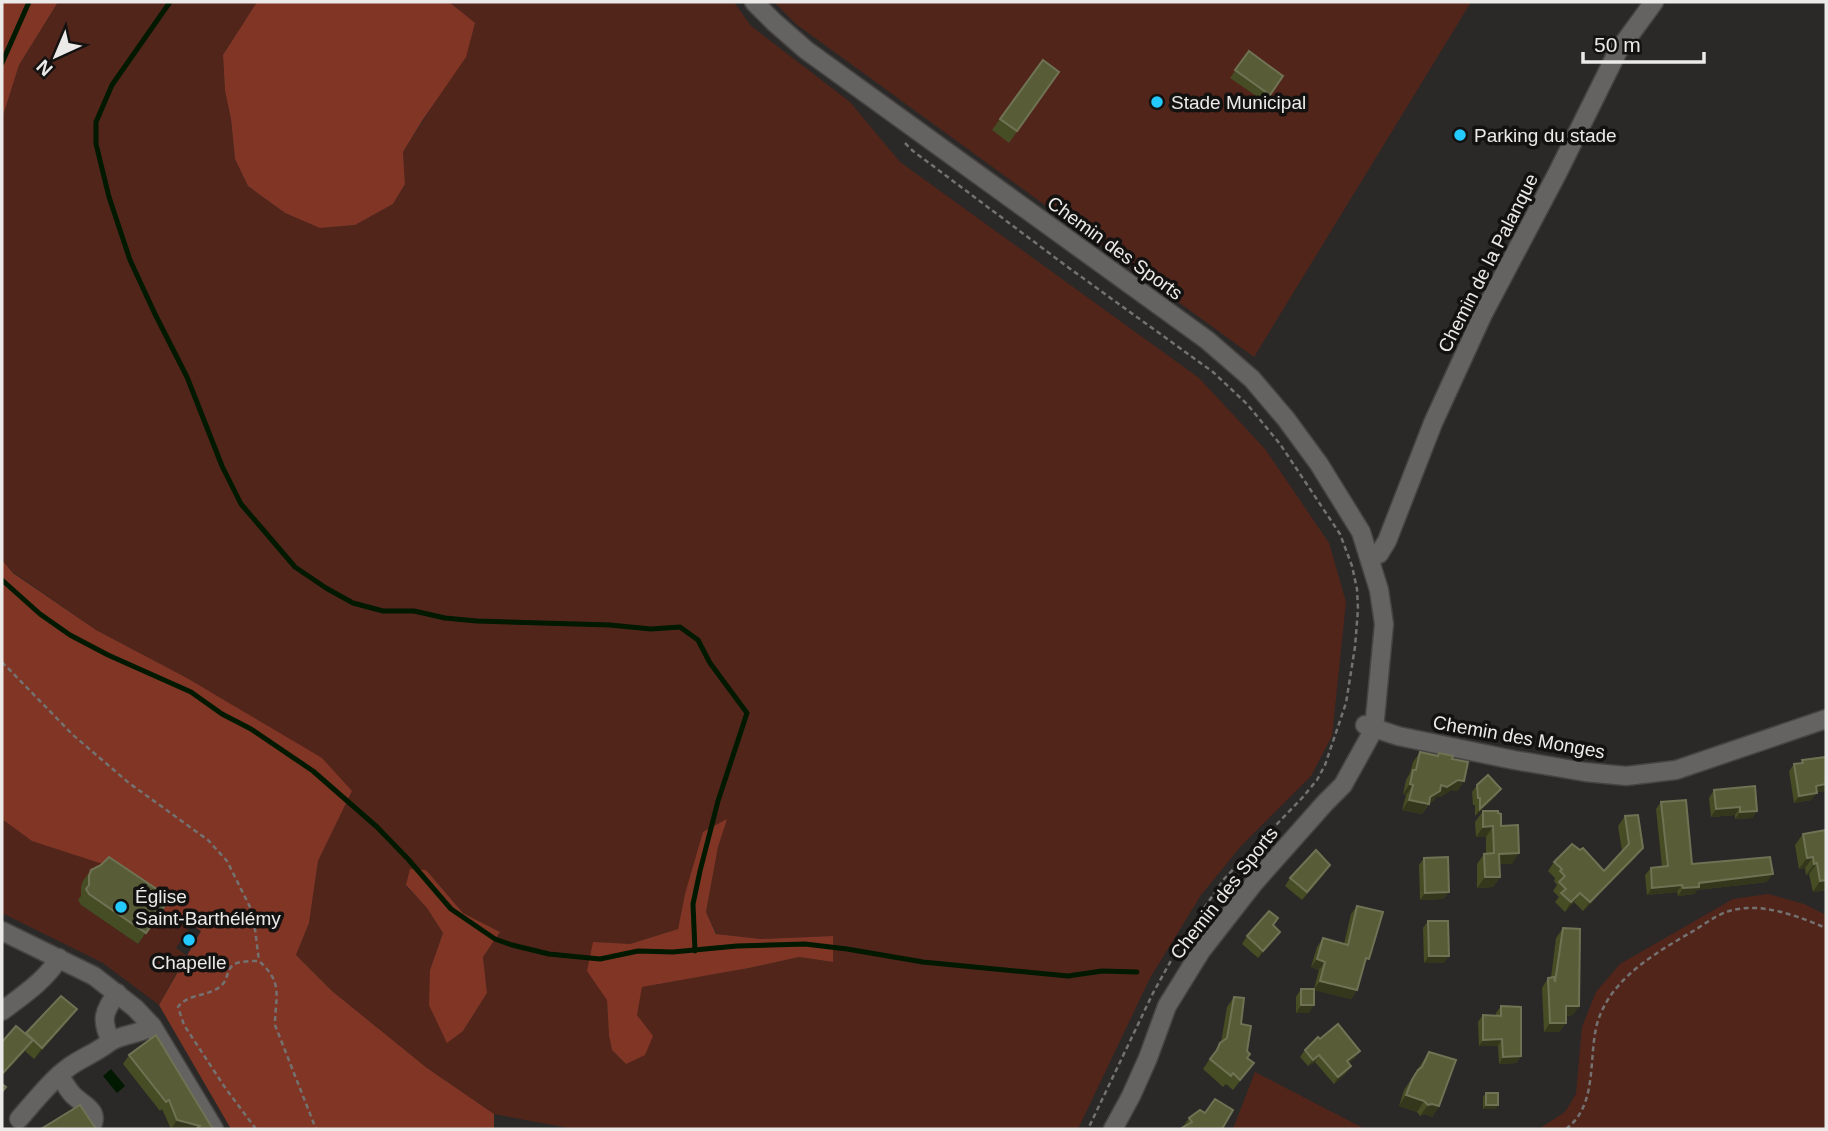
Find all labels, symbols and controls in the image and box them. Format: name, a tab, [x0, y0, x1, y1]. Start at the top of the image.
north arrow	[21, 21, 91, 91]
scale bar	[1583, 21, 1704, 65]
text: 50 m	[1594, 33, 1641, 56]
text: N	[32, 56, 57, 80]
place label: Stade Municipal	[1171, 92, 1306, 113]
marker: Stade Municipal	[1149, 94, 1165, 110]
place label: Parking du stade	[1474, 125, 1617, 146]
marker: Parking du stade	[1452, 127, 1468, 143]
street label: Chemin de la Palanque	[1434, 170, 1542, 356]
street label: Chemin des Sports	[1043, 192, 1187, 304]
street label: Chemin des Monges	[1431, 712, 1607, 762]
street label: Chemin des Sports	[1166, 823, 1282, 963]
place label: Église Saint-Barthélémy	[135, 886, 281, 929]
marker: Église Saint-Barthélémy	[113, 899, 129, 915]
marker: Chapelle	[181, 932, 197, 948]
place label: Chapelle	[152, 952, 227, 973]

